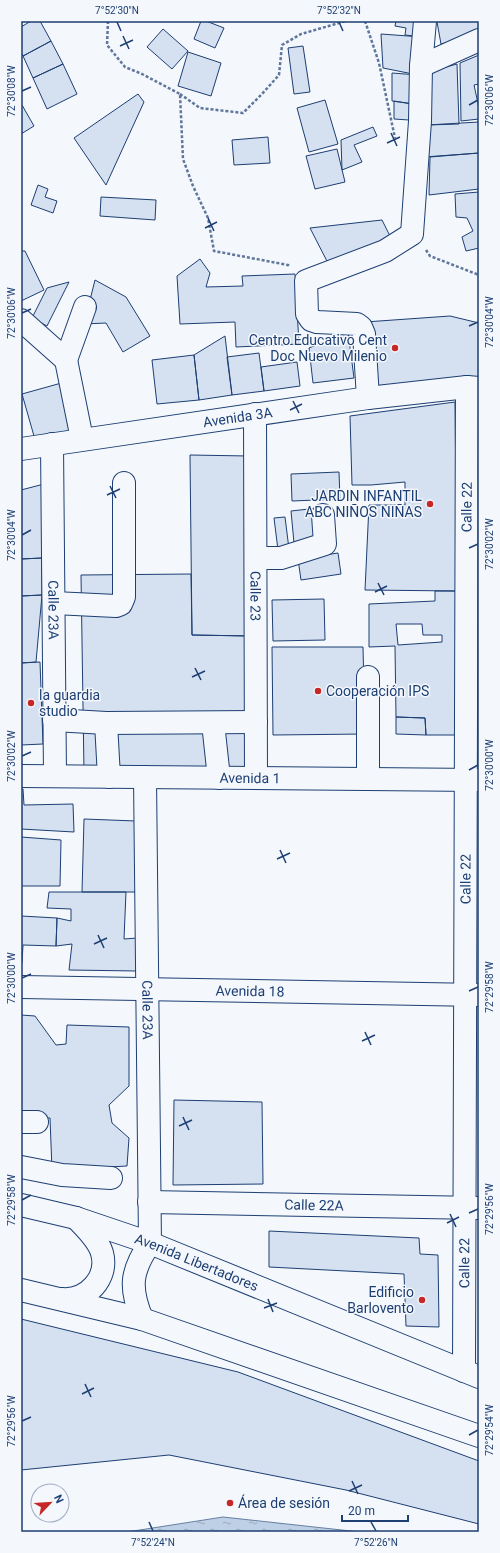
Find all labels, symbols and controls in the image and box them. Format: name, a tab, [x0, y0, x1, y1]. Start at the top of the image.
text: 7°52'30"N	[95, 5, 139, 16]
text: 7°52'32"N	[317, 5, 361, 16]
text: 72°30'08"W	[6, 65, 17, 117]
text: 72°30'06"W	[484, 74, 495, 126]
text: 72°30'06"W	[6, 287, 17, 339]
text: 72°30'04"W	[484, 296, 495, 348]
place label: Centro Educativo Cent Doc Nuevo Milenio	[249, 332, 387, 364]
marker: Centro Educativo Cent Doc Nuevo Milenio	[390, 343, 400, 353]
street label: Avenida 3A	[202, 404, 274, 430]
street label: Calle 22	[459, 482, 475, 532]
place label: JARDIN INFANTIL ABC NIÑOS NIÑAS	[305, 488, 422, 520]
marker: JARDIN INFANTIL ABC NIÑOS NIÑAS	[425, 499, 435, 509]
text: 72°30'04"W	[6, 509, 17, 561]
text: 72°30'02"W	[484, 518, 495, 570]
street label: Calle 23	[247, 571, 264, 621]
street label: Calle 23A	[45, 580, 62, 640]
place label: Cooperación IPS	[326, 683, 429, 699]
marker: Cooperación IPS	[313, 686, 323, 696]
place label: la guardia studio	[39, 687, 100, 719]
marker: la guardia studio	[26, 698, 36, 708]
text: 72°30'02"W	[6, 730, 17, 782]
text: 72°30'00"W	[484, 739, 495, 791]
street label: Avenida 1	[219, 770, 281, 786]
street label: Calle 22	[457, 854, 474, 904]
text: 72°30'00"W	[6, 952, 17, 1004]
text: 72°29'58"W	[484, 961, 495, 1013]
street label: Calle 23A	[139, 980, 156, 1040]
street label: Avenida 18	[215, 982, 285, 1000]
text: 72°29'58"W	[6, 1174, 17, 1226]
text: 72°29'56"W	[484, 1183, 495, 1235]
street label: Calle 22A	[284, 1196, 344, 1214]
street label: Avenida Libertadores	[133, 1230, 261, 1294]
street label: Calle 22	[456, 1238, 472, 1288]
place label: Edificio Barlovento	[347, 1284, 414, 1316]
marker: Edificio Barlovento	[417, 1295, 427, 1305]
text: 72°29'56"W	[6, 1395, 17, 1447]
text: 72°29'54"W	[484, 1404, 495, 1456]
north arrow	[30, 1483, 70, 1523]
text: N	[51, 1493, 66, 1505]
place label: Área de sesión	[238, 1494, 330, 1511]
scale bar	[342, 1497, 408, 1523]
marker: Área de sesión	[225, 1498, 235, 1508]
text: 20 m	[348, 1504, 375, 1518]
text: 7°52'24"N	[131, 1537, 175, 1548]
text: 7°52'26"N	[354, 1537, 398, 1548]

